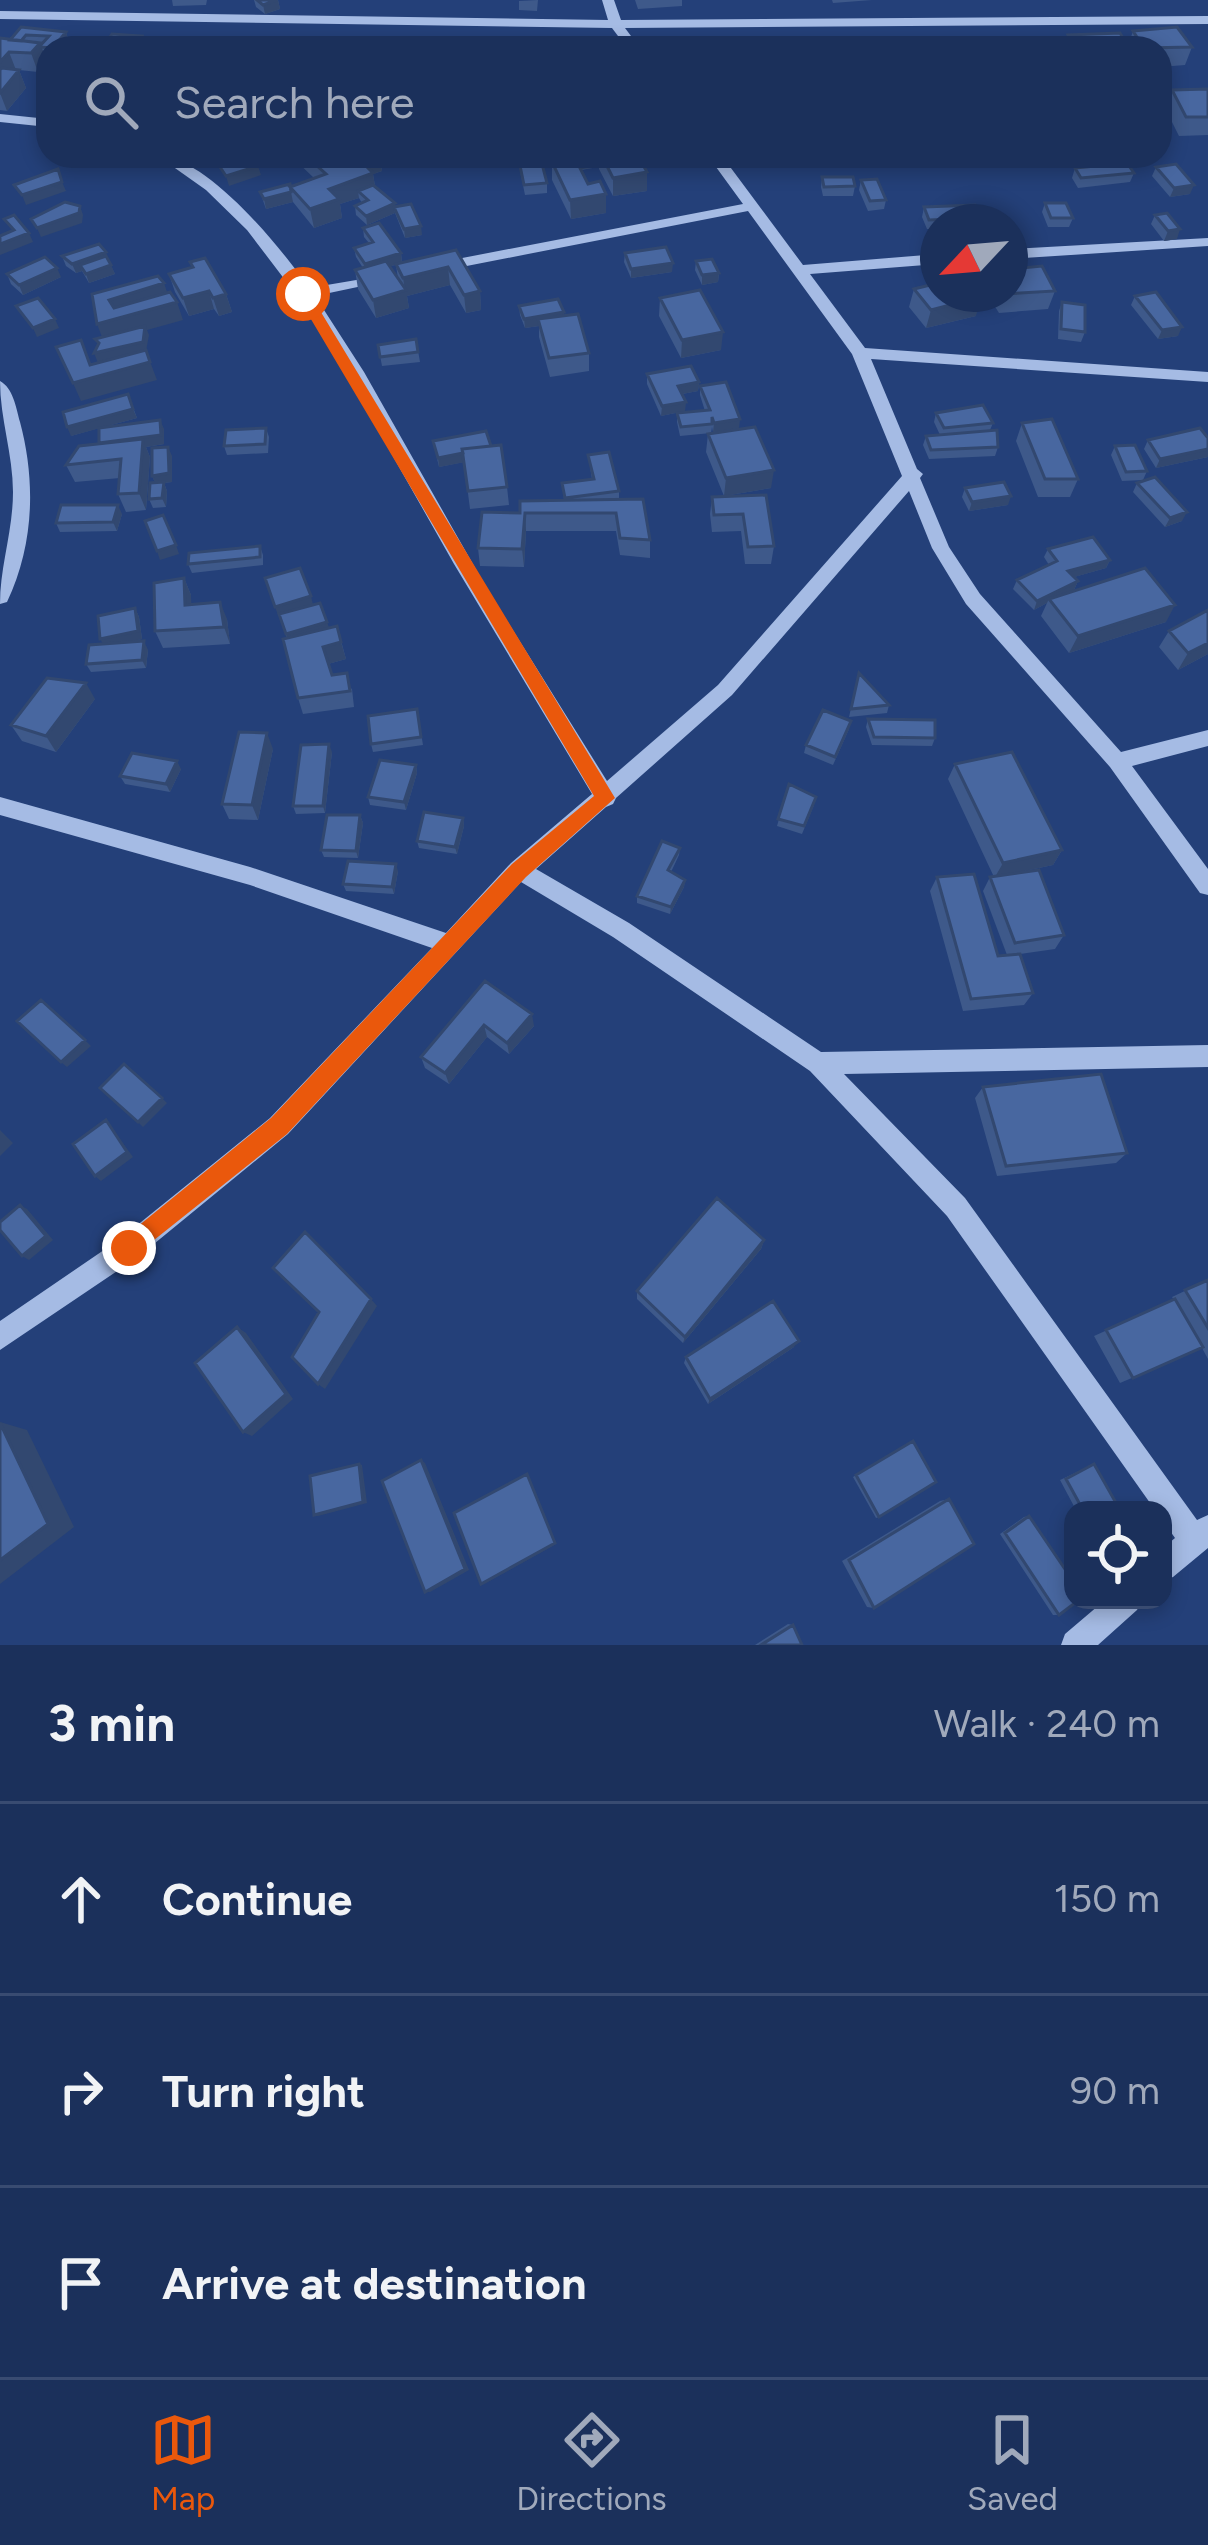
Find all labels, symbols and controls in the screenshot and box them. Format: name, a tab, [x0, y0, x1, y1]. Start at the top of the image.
search box	[36, 36, 1172, 168]
icon: search	[78, 69, 144, 135]
text: Search here	[174, 75, 414, 129]
north arrow	[920, 204, 1028, 312]
route start	[276, 267, 330, 321]
route end	[102, 1221, 156, 1275]
map controls	[1064, 1501, 1172, 1609]
button: locate	[1064, 1501, 1172, 1609]
text: 3 min	[48, 1693, 175, 1754]
text: Walk · 240 m	[934, 1700, 1160, 1747]
icon: ahead	[48, 1866, 114, 1932]
text: Continue	[162, 1872, 352, 1926]
text: 150 m	[1054, 1875, 1160, 1922]
icon: right	[48, 2058, 114, 2124]
text: Turn right	[162, 2064, 365, 2118]
text: 90 m	[1070, 2067, 1160, 2114]
icon: arrive	[48, 2250, 114, 2316]
text: Arrive at destination	[162, 2256, 586, 2310]
tab: Map	[150, 2407, 216, 2518]
tab: Directions	[516, 2407, 667, 2518]
tab: Saved	[967, 2407, 1058, 2518]

